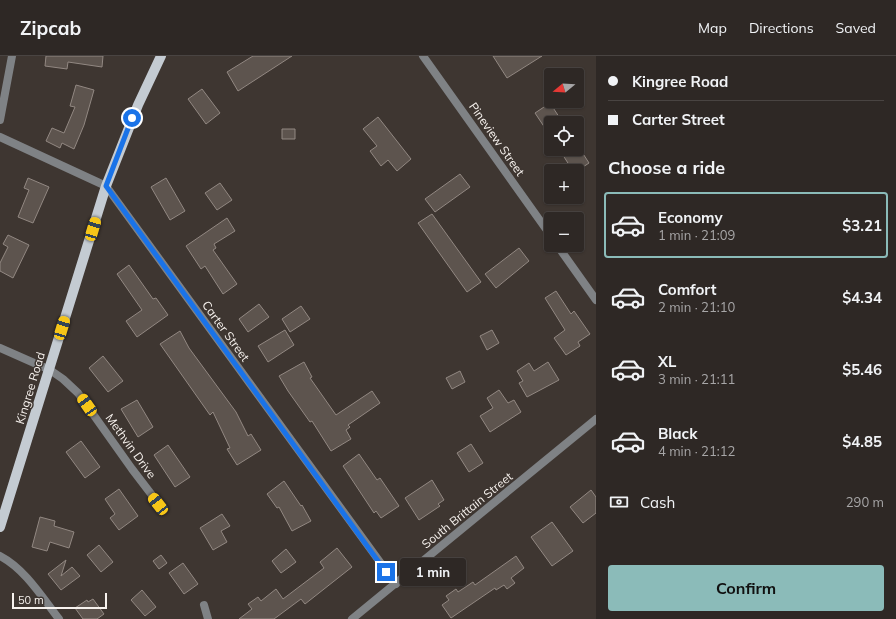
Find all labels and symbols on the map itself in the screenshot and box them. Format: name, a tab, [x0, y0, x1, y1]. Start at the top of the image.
north arrow	[544, 68, 584, 108]
street label: Pineview Street	[466, 99, 528, 179]
route start	[123, 109, 141, 127]
car	[84, 216, 102, 242]
street label: Carter Street	[199, 298, 253, 364]
car	[53, 315, 71, 341]
street label: Kingree Road	[12, 350, 48, 426]
car	[75, 392, 99, 418]
street label: Methvin Drive	[102, 411, 160, 481]
street label: South Brittain Street	[419, 469, 515, 551]
car	[146, 491, 170, 517]
callout: 1 min	[400, 558, 466, 586]
route end	[377, 563, 395, 581]
scale bar	[12, 591, 107, 610]

